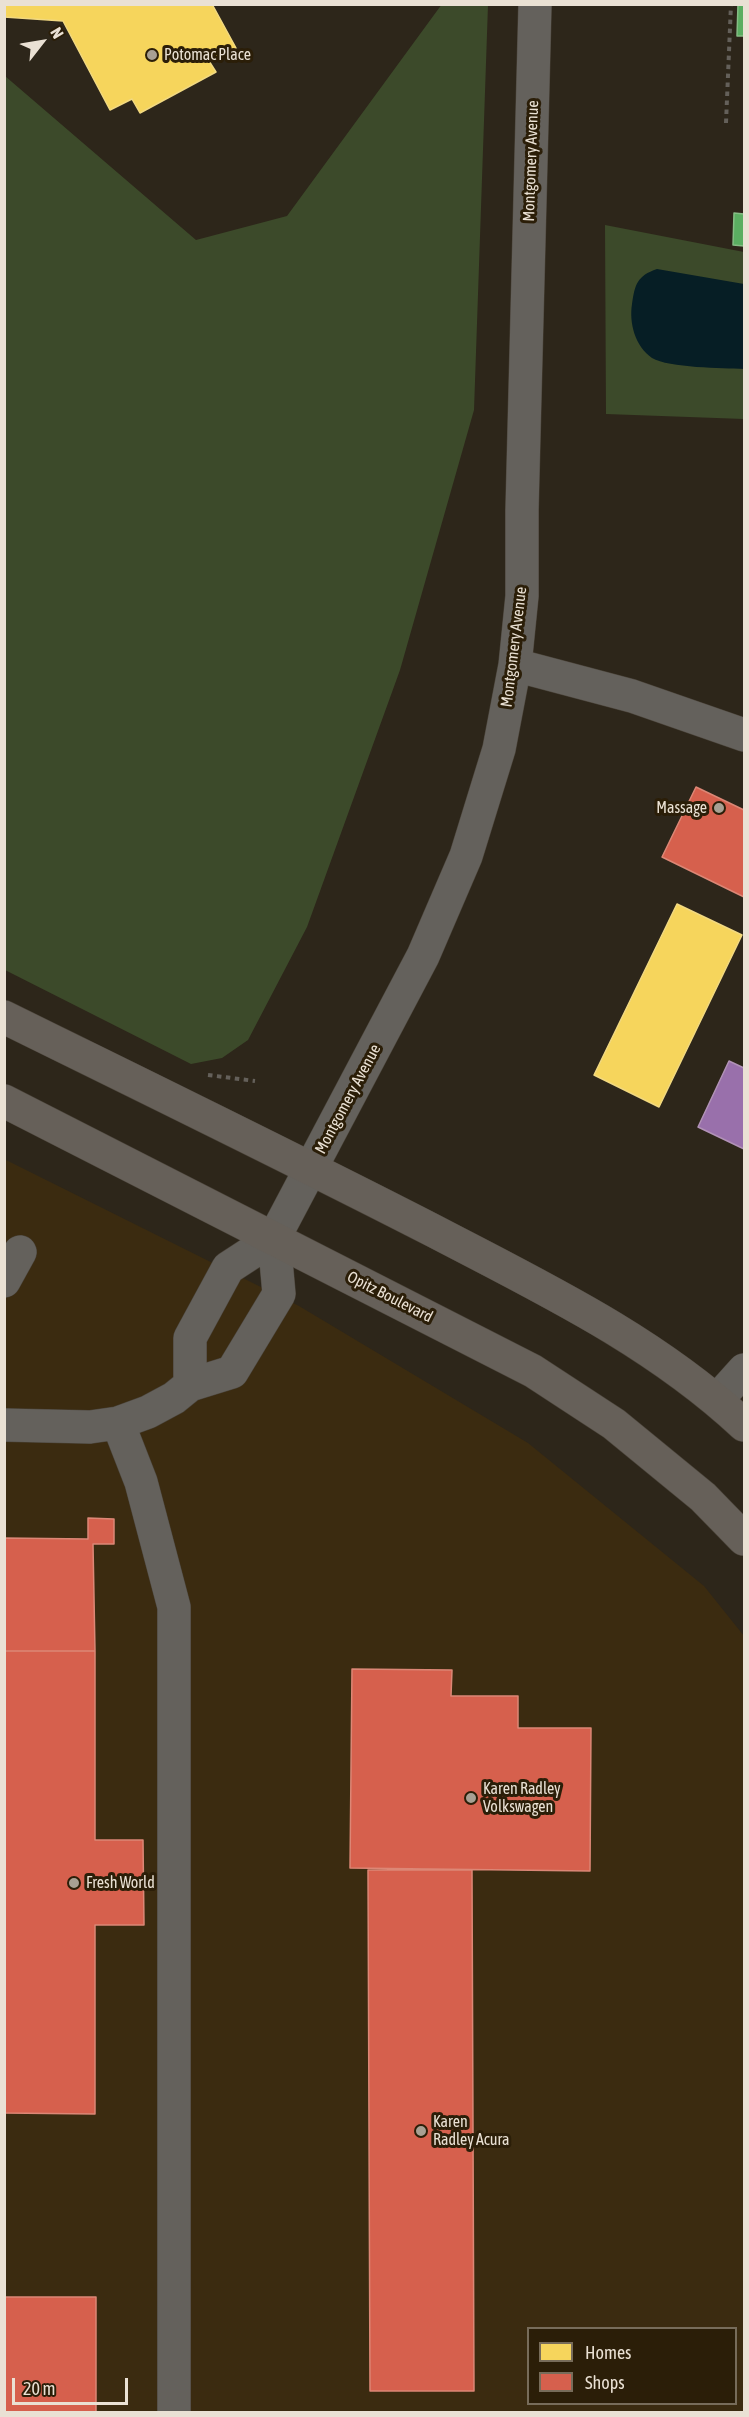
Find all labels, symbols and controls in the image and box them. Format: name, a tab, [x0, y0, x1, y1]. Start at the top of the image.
north arrow	[12, 12, 72, 72]
text: N	[47, 24, 68, 41]
place label: Potomac Place	[164, 45, 251, 65]
marker: Potomac Place	[145, 48, 159, 62]
street label: Montgomery Avenue	[519, 100, 543, 222]
street label: Montgomery Avenue	[497, 586, 531, 708]
place label: Massage	[656, 798, 707, 818]
marker: Massage	[712, 801, 726, 815]
street label: Montgomery Avenue	[311, 1041, 385, 1157]
street label: Opitz Boulevard	[344, 1267, 436, 1327]
place label: Karen Radley Volkswagen	[483, 1779, 561, 1817]
marker: Karen Radley Volkswagen	[464, 1791, 478, 1805]
place label: Fresh World	[86, 1873, 155, 1893]
marker: Fresh World	[67, 1876, 81, 1890]
place label: Karen Radley Acura	[433, 2112, 509, 2150]
marker: Karen Radley Acura	[414, 2124, 428, 2138]
legend	[527, 2327, 737, 2405]
text: Homes	[585, 2342, 631, 2363]
scale bar	[15, 2366, 130, 2404]
text: Shops	[585, 2372, 625, 2393]
text: 20 m	[23, 2378, 55, 2399]

